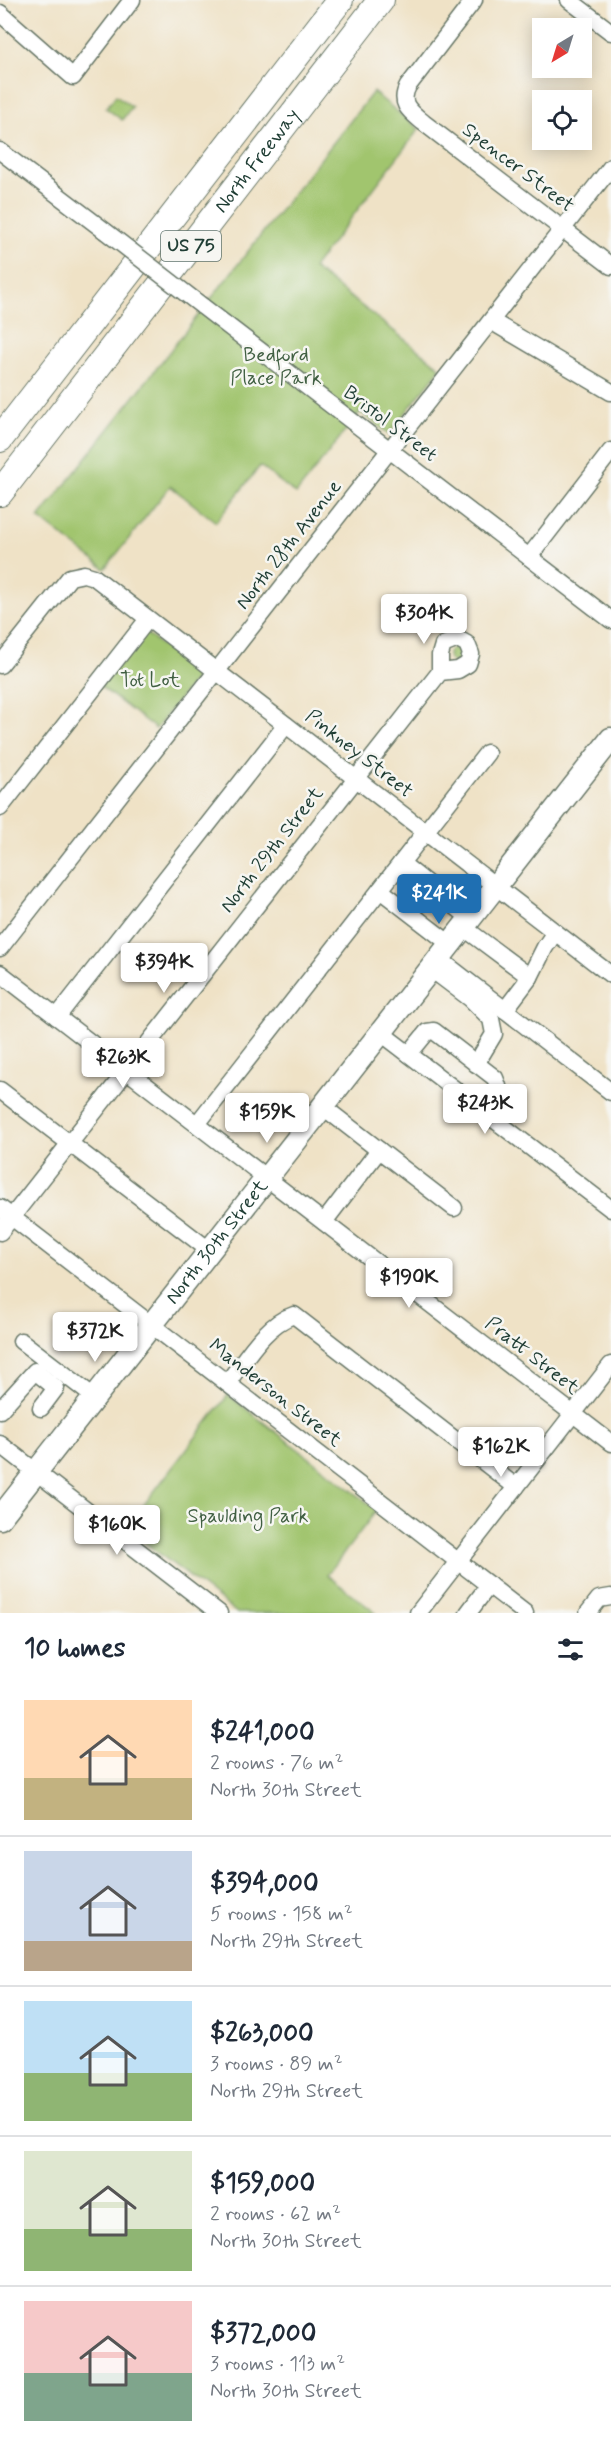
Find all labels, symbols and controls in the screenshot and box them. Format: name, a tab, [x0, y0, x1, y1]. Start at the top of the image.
north arrow	[532, 18, 592, 78]
map controls	[532, 18, 592, 150]
button: locate	[532, 90, 592, 150]
street label: North Freeway	[208, 103, 306, 219]
street label: Spencer Street	[456, 117, 580, 219]
road number: US 75	[161, 231, 221, 261]
park label: Bedford Place Park	[230, 342, 322, 392]
street label: Bristol Street	[337, 380, 443, 468]
street label: North 28th Avenue	[230, 475, 348, 615]
pin: $304K	[382, 594, 466, 645]
text: $304K	[395, 600, 453, 627]
park label: Tot Lot	[120, 667, 180, 694]
street label: Pinkney Street	[299, 703, 419, 805]
street label: North 29th Street	[214, 781, 330, 919]
pin: $241K	[397, 874, 481, 925]
text: $241K	[411, 880, 467, 907]
pin: $394K	[122, 943, 206, 994]
text: $394K	[135, 949, 193, 976]
pin: $263K	[81, 1038, 165, 1089]
text: $263K	[96, 1044, 150, 1071]
pin: $243K	[443, 1084, 527, 1135]
text: $243K	[457, 1090, 513, 1117]
pin: $159K	[225, 1093, 309, 1144]
text: $159K	[239, 1099, 295, 1126]
street label: North 30th Street	[159, 1174, 274, 1310]
pin: $190K	[367, 1258, 451, 1309]
text: $190K	[380, 1264, 438, 1291]
street label: Pratt Street	[479, 1311, 585, 1402]
pin: $372K	[53, 1312, 137, 1363]
text: $372K	[67, 1318, 123, 1345]
street label: Manderson Street	[203, 1333, 347, 1454]
pin: $162K	[459, 1427, 543, 1478]
text: $162K	[472, 1433, 530, 1460]
park label: Spaulding Park	[188, 1503, 309, 1531]
pin: $160K	[75, 1505, 159, 1556]
text: $160K	[88, 1511, 146, 1538]
text: 10 homes	[24, 1632, 125, 1666]
icon: filters	[554, 1633, 587, 1666]
text: $241,000	[210, 1716, 315, 1750]
icon: home	[72, 1724, 144, 1796]
text: 2 rooms · 76 m²	[210, 1750, 343, 1777]
text: North 30th Street	[210, 1777, 362, 1804]
text: $394,000	[210, 1867, 319, 1901]
icon: home	[72, 1875, 144, 1947]
text: 5 rooms · 158 m²	[210, 1901, 353, 1928]
text: North 29th Street	[210, 1928, 363, 1955]
text: $263,000	[210, 2017, 314, 2051]
icon: home	[72, 2025, 144, 2097]
text: 3 rooms · 89 m²	[210, 2051, 343, 2078]
text: North 29th Street	[210, 2078, 363, 2105]
text: $159,000	[210, 2167, 315, 2201]
icon: home	[72, 2175, 144, 2247]
text: 2 rooms · 62 m²	[210, 2201, 341, 2228]
text: North 30th Street	[210, 2228, 362, 2255]
text: $372,000	[210, 2317, 316, 2351]
icon: home	[72, 2325, 144, 2397]
text: 3 rooms · 113 m²	[210, 2351, 345, 2378]
text: North 30th Street	[210, 2378, 362, 2405]

